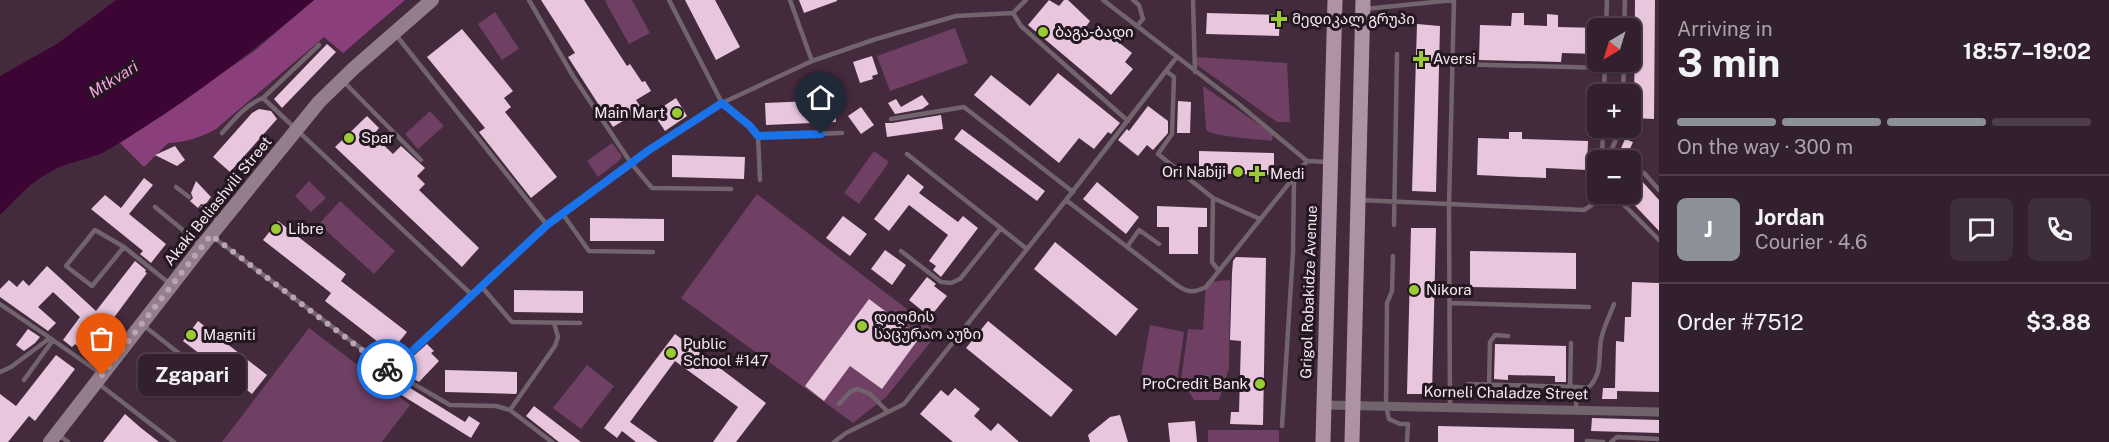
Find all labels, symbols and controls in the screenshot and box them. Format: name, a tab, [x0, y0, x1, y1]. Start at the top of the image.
marker: მედიკალ გრუპი	[1270, 10, 1288, 28]
place label: მედიკალ გრუპი	[1292, 10, 1415, 28]
text: Arriving in	[1677, 17, 1772, 41]
north arrow	[1587, 18, 1641, 72]
map controls	[1587, 18, 1641, 204]
place label: ბაგა-ბადი	[1055, 23, 1134, 41]
marker: ბაგა-ბადი	[1036, 25, 1050, 39]
text: 18:57–19:02	[1963, 38, 2091, 64]
text: 3 min	[1677, 40, 1780, 86]
place label: Aversi	[1433, 50, 1476, 67]
marker: Aversi	[1414, 52, 1428, 66]
water label: Mtkvari	[85, 57, 141, 102]
pin	[795, 72, 846, 134]
icon: home	[804, 81, 837, 114]
button: +	[1587, 84, 1641, 138]
place label: Main Mart	[594, 104, 665, 121]
marker: Main Mart	[670, 106, 684, 120]
place label: Spar	[361, 129, 394, 146]
marker: Spar	[342, 131, 356, 145]
street label: Akaki Beliashvili Street	[160, 133, 275, 269]
text: On the way · 300 m	[1677, 135, 1853, 159]
button: −	[1587, 150, 1641, 204]
place label: Ori Nabiji	[1162, 163, 1226, 180]
marker: Ori Nabiji	[1231, 165, 1245, 179]
marker: Medi	[1248, 165, 1266, 183]
place label: Medi	[1270, 165, 1304, 182]
button: chat	[1950, 198, 2013, 261]
button: phone	[2028, 198, 2091, 261]
text: Jordan	[1755, 204, 1824, 230]
street label: Grigol Robakidze Avenue	[1297, 205, 1320, 379]
text: J	[1704, 216, 1713, 242]
place label: Libre	[288, 220, 324, 237]
marker: Libre	[269, 222, 283, 236]
text: Courier · 4.6	[1755, 230, 1867, 254]
place label: Nikora	[1426, 281, 1472, 298]
marker: Nikora	[1407, 283, 1421, 297]
place label: დიღმის საცურაო აუზი	[874, 308, 981, 343]
text: Order #7512	[1677, 309, 1804, 335]
text: $3.88	[2026, 309, 2091, 335]
pin	[76, 313, 127, 375]
marker: დიღმის საცურაო აუზი	[855, 319, 869, 333]
icon: bag	[85, 322, 118, 355]
place label: Magniti	[203, 326, 256, 343]
marker: Magniti	[184, 328, 198, 342]
place label: Public School #147	[683, 335, 769, 369]
courier	[357, 339, 417, 399]
marker: Public School #147	[664, 346, 678, 360]
icon: bike	[371, 353, 404, 386]
callout: Zgapari	[138, 354, 246, 396]
text: Zgapari	[155, 363, 229, 387]
place label: ProCredit Bank	[1142, 375, 1248, 392]
marker: ProCredit Bank	[1253, 377, 1267, 391]
street label: Korneli Chaladze Street	[1423, 383, 1589, 402]

